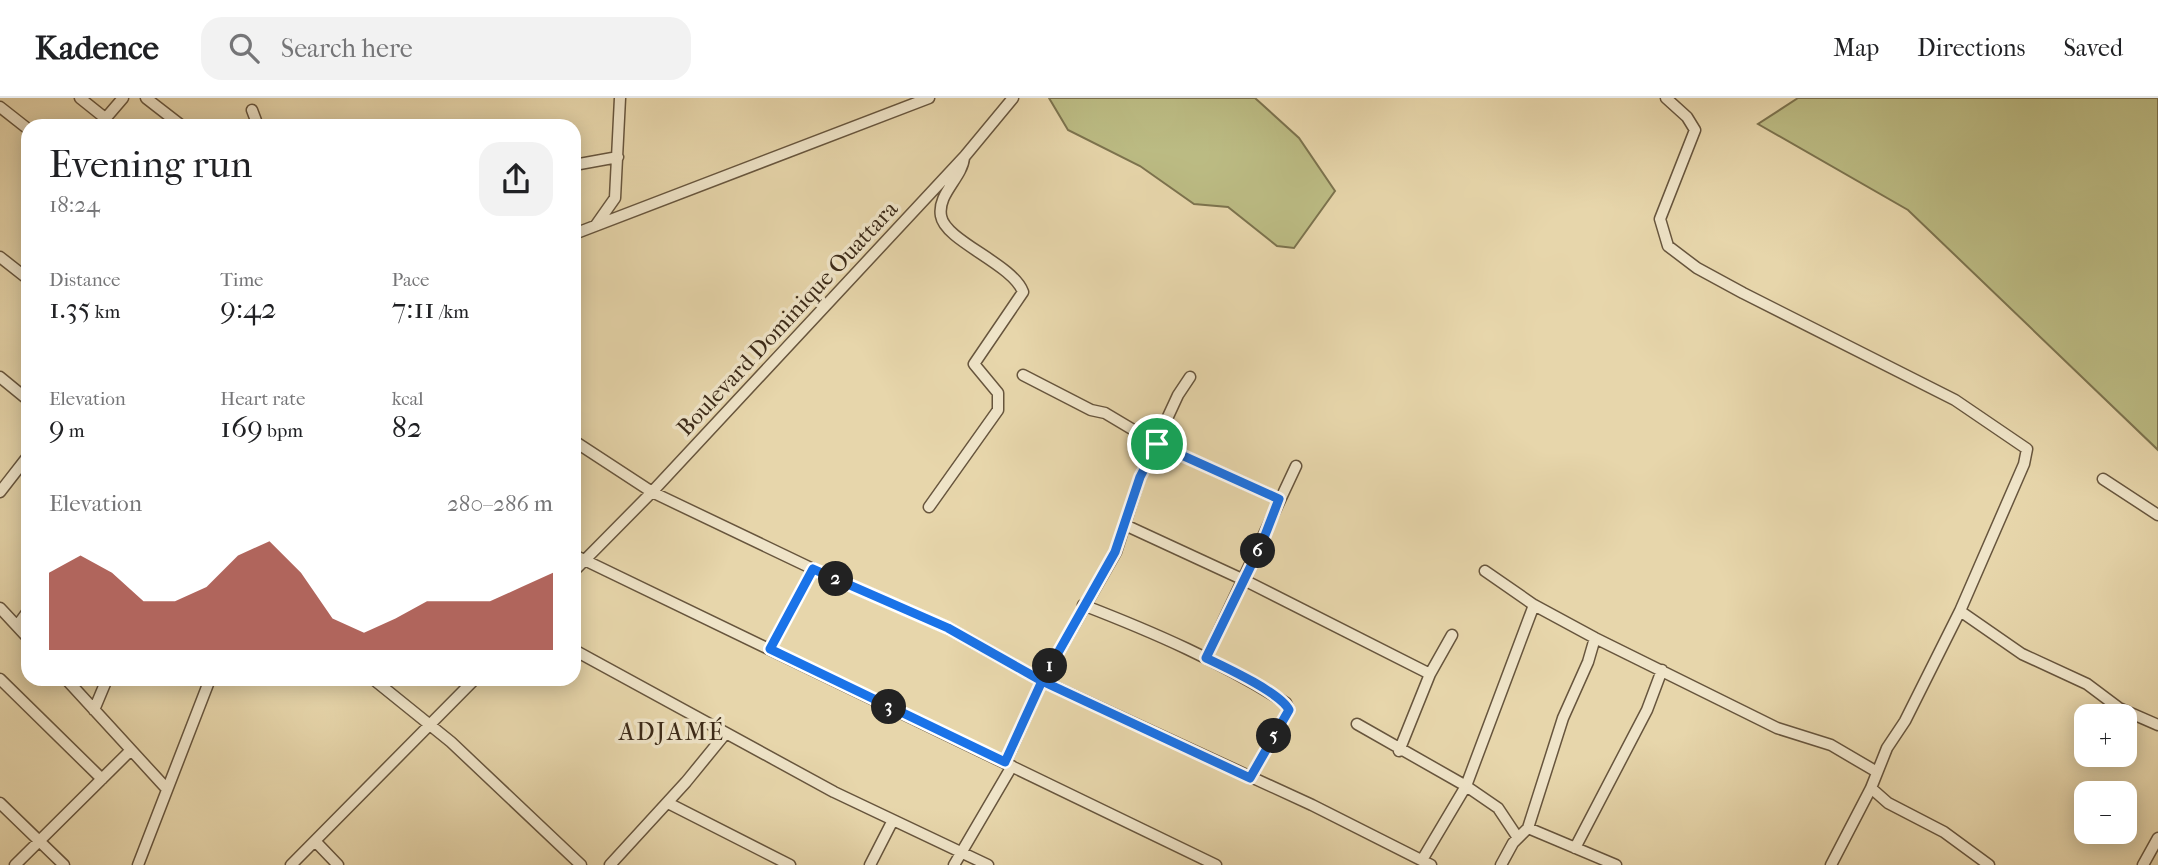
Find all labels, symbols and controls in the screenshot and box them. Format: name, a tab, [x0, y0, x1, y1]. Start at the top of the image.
search box	[201, 17, 691, 80]
text: Kadence	[35, 29, 159, 68]
icon: search	[225, 29, 263, 67]
text: Search here	[281, 33, 413, 64]
text: Map	[1833, 34, 1879, 62]
text: Directions	[1917, 34, 2025, 62]
text: Saved	[2063, 34, 2123, 62]
text: Evening run	[49, 142, 252, 187]
button: share	[479, 142, 553, 216]
text: 18:24	[49, 191, 100, 218]
street label: Boulevard Dominique Ouattara	[671, 195, 904, 441]
text: Distance	[49, 269, 120, 291]
text: Time	[220, 269, 264, 291]
text: Pace	[392, 269, 430, 291]
text: 1.35	[49, 291, 91, 326]
text: 9:42	[220, 291, 276, 326]
text: 7:11	[392, 291, 435, 326]
text: km	[91, 301, 120, 323]
text: /km	[435, 301, 469, 323]
text: Elevation	[49, 388, 126, 410]
text: Heart rate	[220, 388, 305, 410]
text: kcal	[392, 388, 424, 410]
text: 9	[49, 410, 65, 445]
text: 169	[220, 410, 263, 445]
text: 82	[392, 410, 422, 445]
pin	[1127, 414, 1187, 474]
text: m	[65, 420, 85, 442]
text: bpm	[263, 420, 303, 442]
icon: arrive	[1138, 425, 1176, 463]
text: Elevation	[49, 490, 142, 517]
text: 280–286 m	[447, 490, 553, 517]
pin: 6	[1240, 533, 1276, 568]
text: 6	[1252, 539, 1263, 561]
pin: 2	[818, 561, 854, 596]
text: 2	[831, 567, 840, 589]
pin: 1	[1032, 648, 1068, 684]
text: 1	[1046, 654, 1053, 676]
pin: 3	[872, 690, 906, 724]
text: 3	[885, 695, 892, 717]
map controls	[2074, 704, 2137, 844]
button: +	[2074, 704, 2137, 767]
district label: ADJAMÉ	[618, 717, 725, 746]
pin: 5	[1256, 718, 1292, 754]
text: 5	[1269, 724, 1278, 746]
button: −	[2074, 781, 2137, 844]

